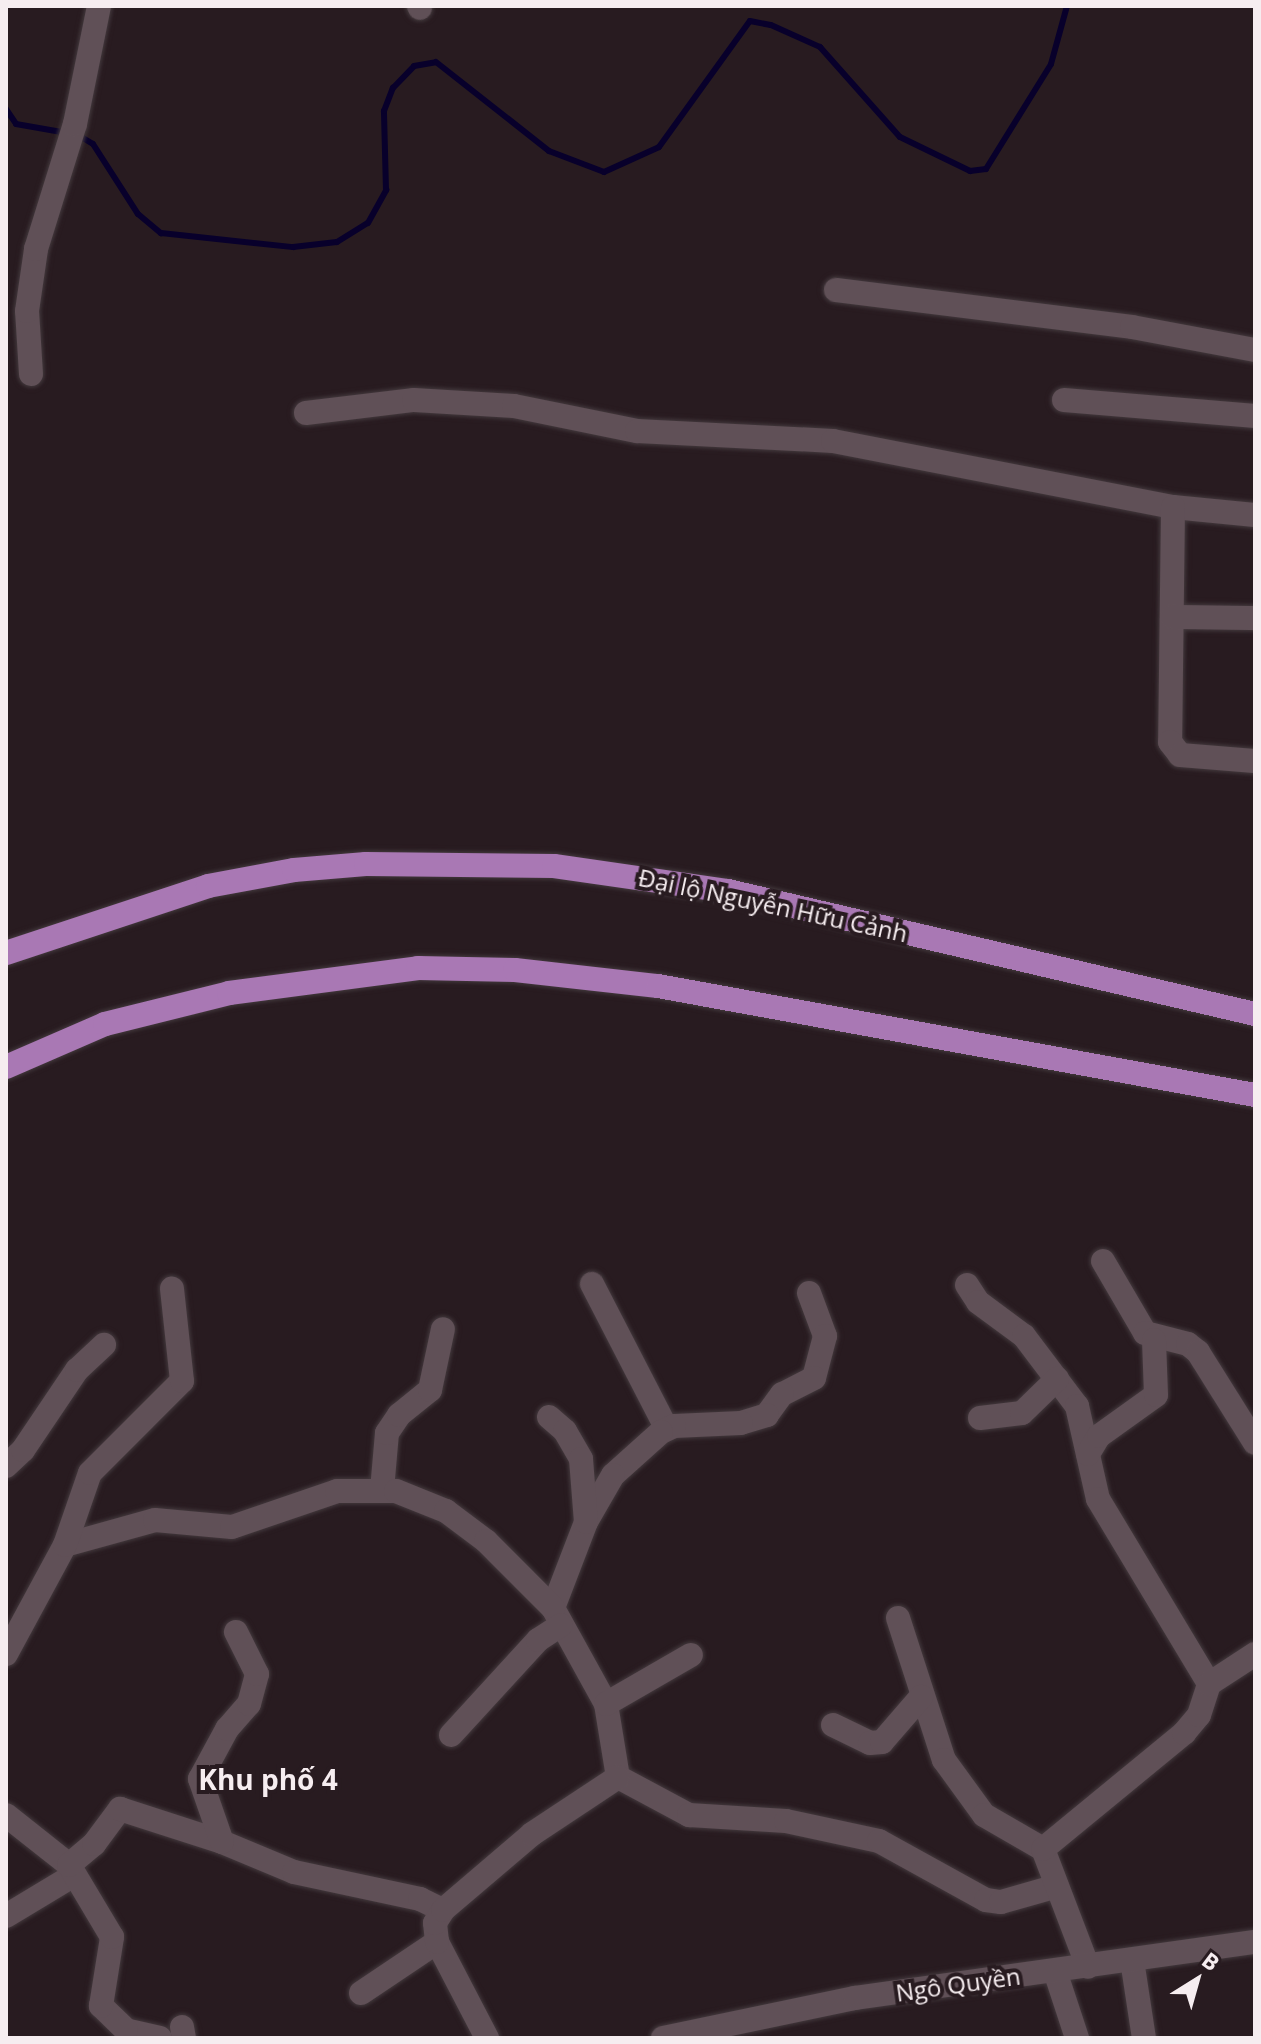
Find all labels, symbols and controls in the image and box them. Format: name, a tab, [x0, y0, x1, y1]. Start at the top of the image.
street label: Đại lộ Nguyễn Hữu Cảnh	[636, 862, 910, 948]
district label: Khu phố 4	[198, 1762, 338, 1796]
north arrow	[1157, 1940, 1237, 2020]
text: B	[1197, 1944, 1226, 1977]
street label: Ngô Quyền	[894, 1961, 1022, 2007]

